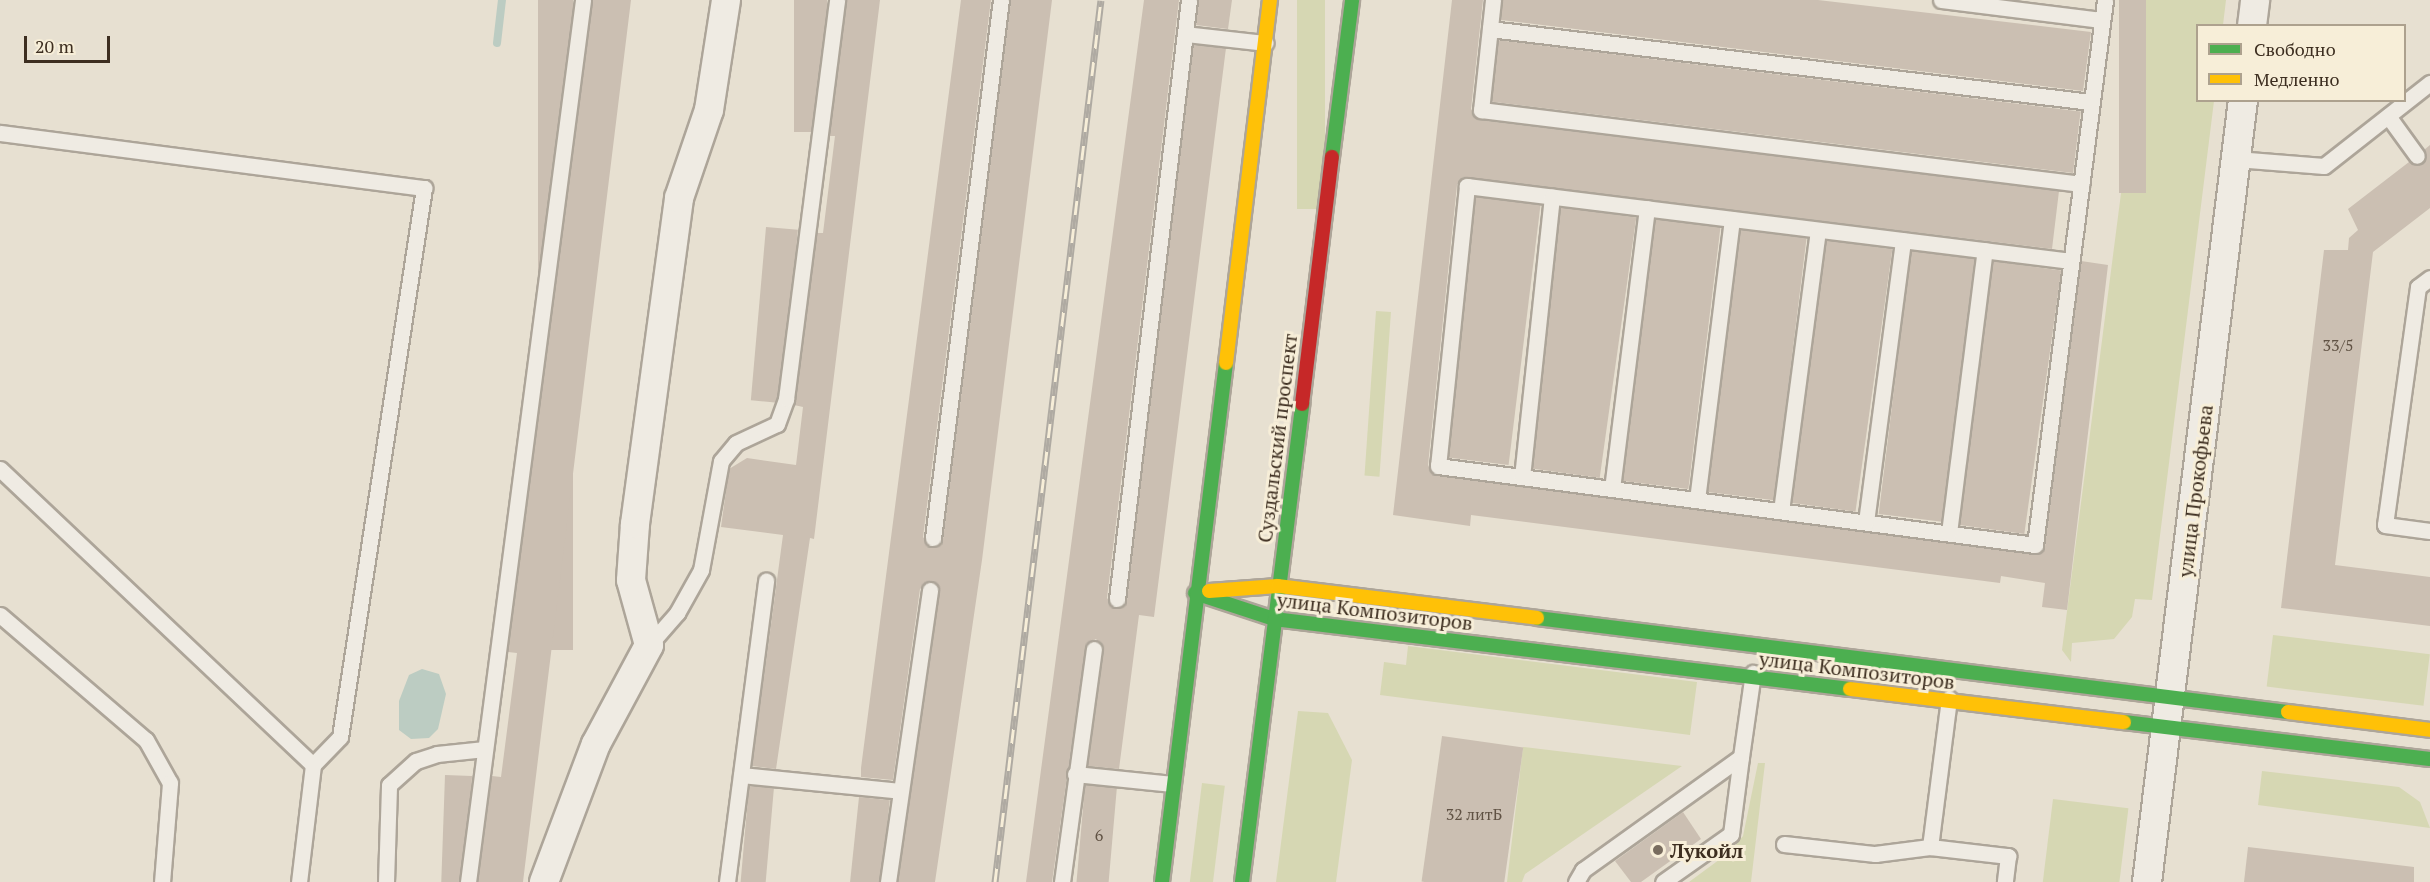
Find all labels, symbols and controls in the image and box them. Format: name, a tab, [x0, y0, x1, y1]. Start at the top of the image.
scale bar	[27, 24, 112, 62]
legend	[2196, 24, 2406, 102]
text: 20 m	[35, 34, 74, 58]
text: Свободно	[2254, 37, 2336, 61]
text: Медленно	[2254, 67, 2340, 91]
street label: Суздальский проспект	[1252, 332, 1302, 544]
house number: 33/5	[2322, 335, 2354, 355]
street label: улица Прокофьева	[2173, 403, 2217, 579]
street label: улица Композиторов	[1276, 587, 1474, 635]
street label: улица Композиторов	[1758, 646, 1956, 694]
house number: 32 литБ	[1446, 804, 1502, 824]
house number: 6	[1095, 825, 1103, 845]
place label: Лукойл	[1670, 838, 1743, 862]
marker: Лукойл	[1651, 843, 1665, 857]

